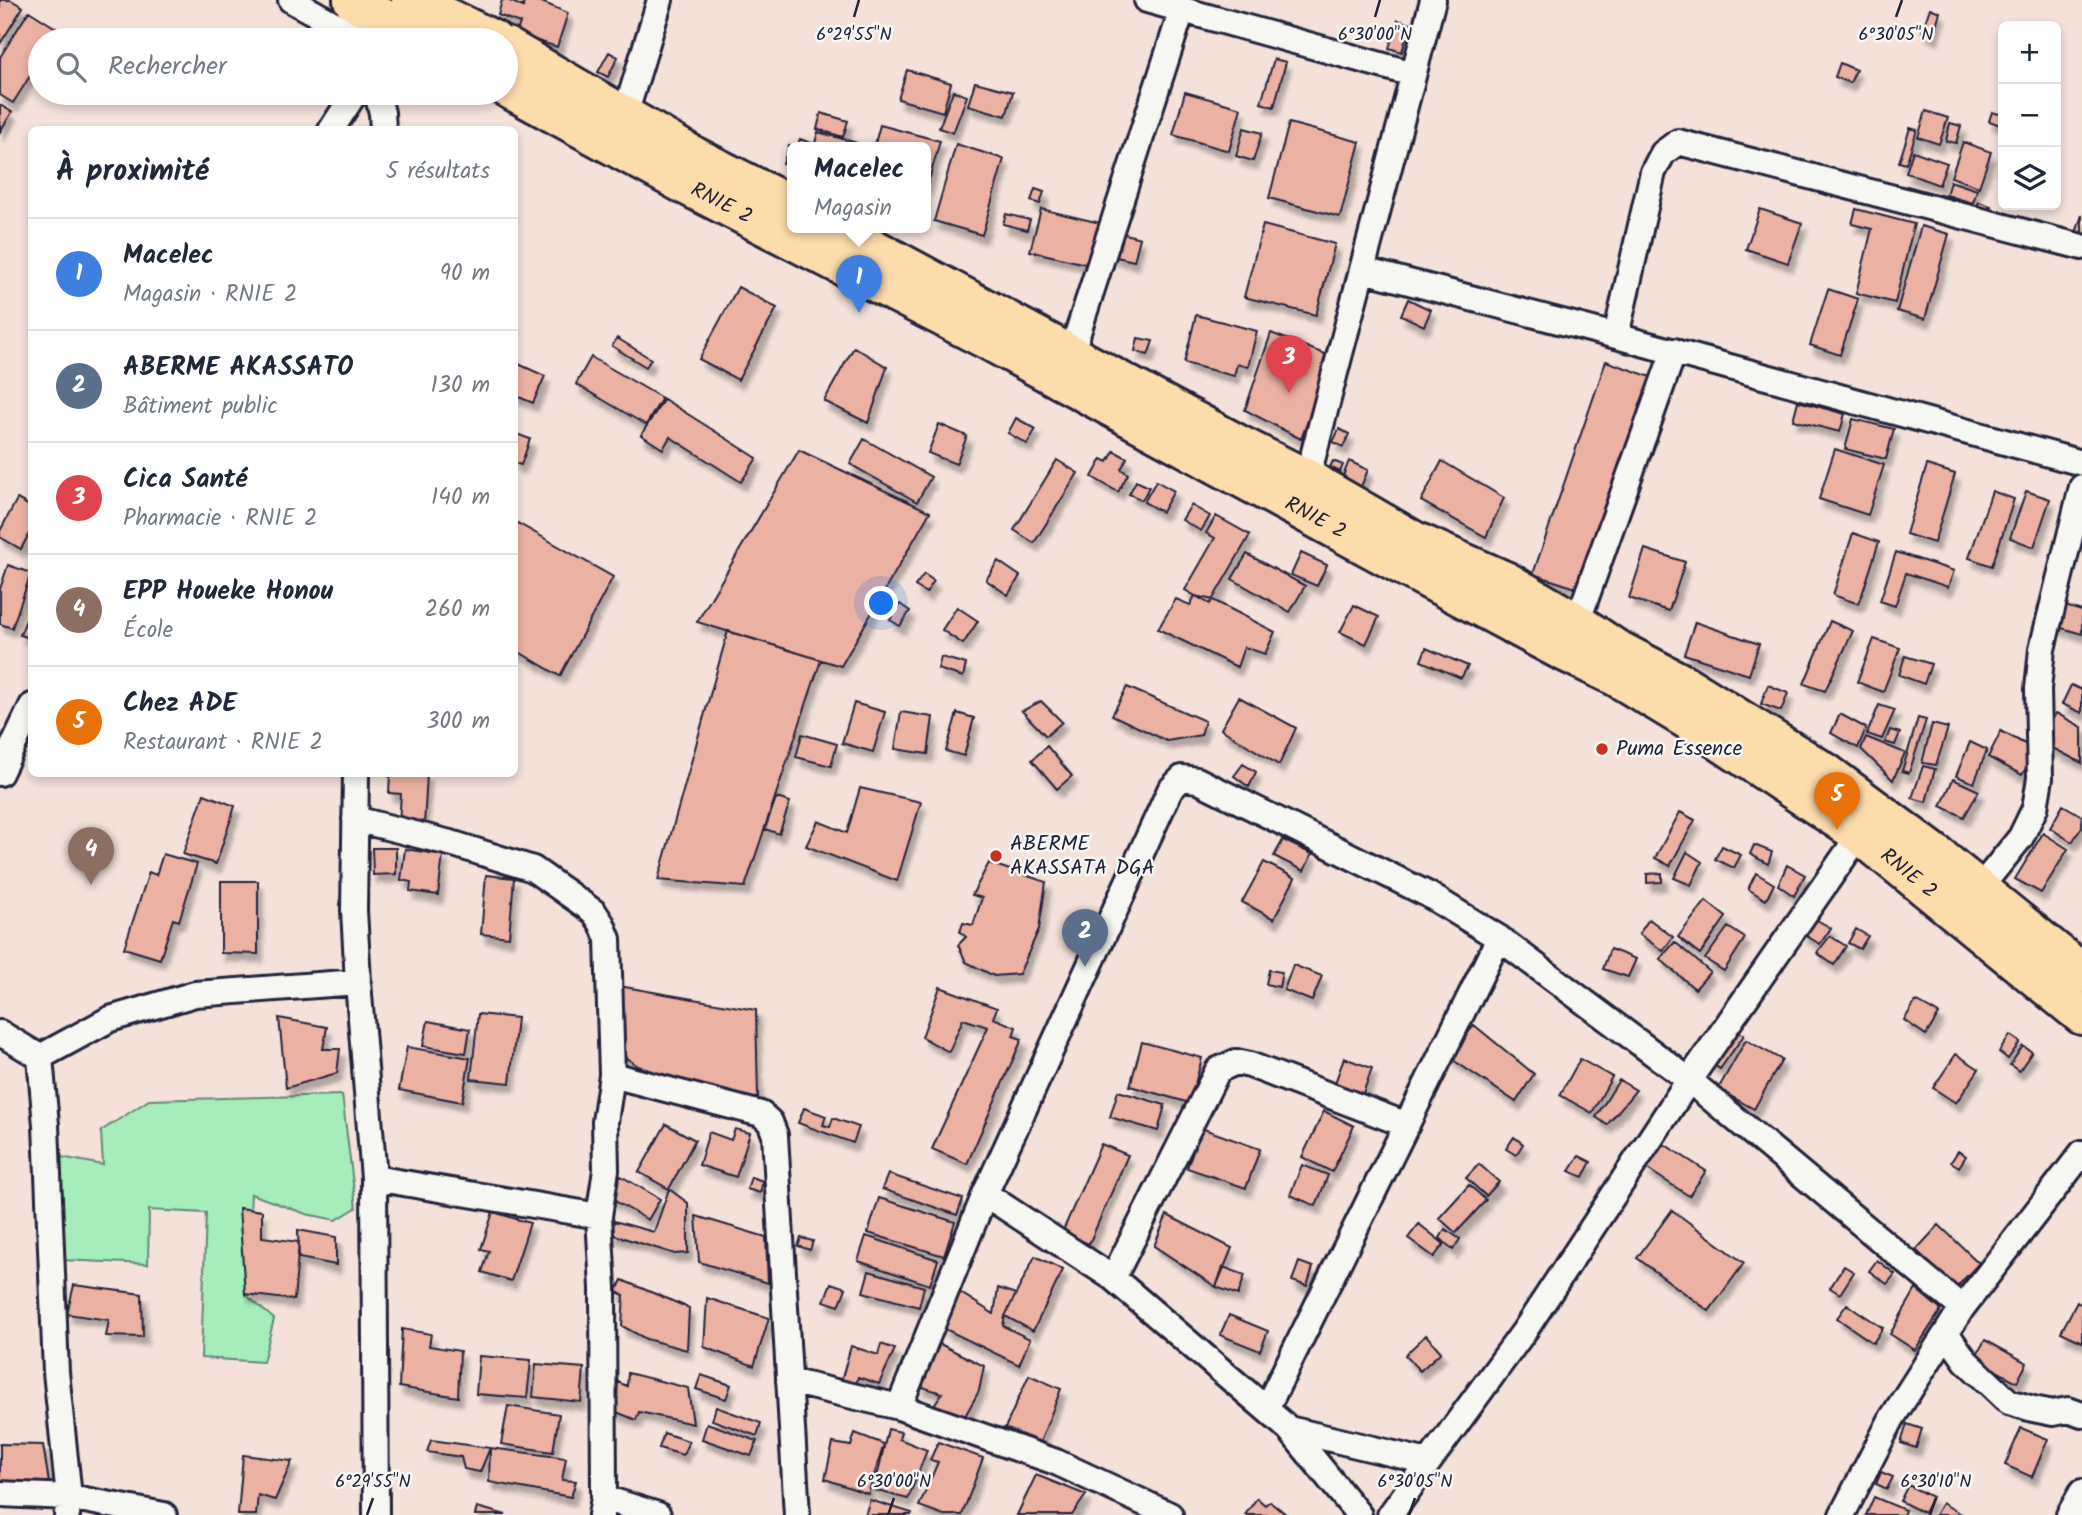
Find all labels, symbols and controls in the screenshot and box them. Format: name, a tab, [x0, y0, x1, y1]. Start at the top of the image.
text: 6°29'55"N	[816, 21, 892, 50]
text: 6°30'00"N	[1338, 21, 1412, 50]
text: 6°30'05"N	[1859, 21, 1933, 50]
map controls	[1998, 21, 2061, 210]
button: +	[1998, 21, 2061, 84]
search box	[28, 28, 518, 105]
text: Rechercher	[108, 46, 227, 88]
icon: search	[52, 48, 90, 86]
button: −	[1998, 84, 2061, 147]
popup	[787, 142, 931, 233]
button: layers	[1998, 147, 2061, 210]
text: À proximité	[56, 148, 209, 196]
text: Macelec	[814, 149, 904, 191]
text: 5 résultats	[386, 154, 490, 190]
street label: RNIE 2	[685, 174, 758, 233]
text: Magasin	[814, 191, 892, 227]
text: Macelec	[123, 235, 214, 277]
pin: 1	[836, 255, 882, 313]
text: 1	[76, 256, 82, 292]
text: 90 m	[440, 256, 490, 292]
text: Magasin · RNIE 2	[123, 277, 297, 313]
pin: 3	[1266, 335, 1312, 393]
text: ABERME AKASSATO	[123, 347, 353, 389]
text: 2	[72, 368, 86, 404]
text: 130 m	[431, 368, 490, 404]
text: Bâtiment public	[123, 389, 277, 425]
text: Cica Santé	[123, 459, 247, 501]
text: 3	[73, 480, 85, 516]
text: 140 m	[431, 480, 490, 516]
street label: RNIE 2	[1279, 488, 1352, 548]
text: Pharmacie · RNIE 2	[123, 501, 317, 537]
text: EPP Houeke Honou	[123, 571, 333, 613]
your location	[864, 586, 898, 620]
text: 4	[73, 592, 85, 628]
text: 260 m	[425, 592, 490, 628]
text: École	[123, 613, 173, 649]
text: Chez ADE	[123, 683, 237, 725]
text: 5	[73, 704, 85, 740]
text: 300 m	[426, 704, 490, 740]
text: Restaurant · RNIE 2	[123, 725, 323, 761]
place label: Puma Essence	[1616, 733, 1743, 766]
marker: Puma Essence	[1594, 741, 1610, 757]
pin: 5	[1814, 772, 1860, 830]
pin: 4	[68, 827, 114, 885]
place label: ABERME AKASSATA DGA	[1010, 828, 1155, 885]
street label: RNIE 2	[1873, 840, 1944, 907]
marker: ABERME AKASSATA DGA	[988, 848, 1004, 864]
pin: 2	[1062, 909, 1108, 967]
text: 6°29'55"N	[335, 1468, 411, 1497]
text: 6°30'00"N	[857, 1468, 931, 1497]
text: 6°30'05"N	[1378, 1468, 1452, 1497]
text: 6°30'10"N	[1901, 1468, 1971, 1497]

